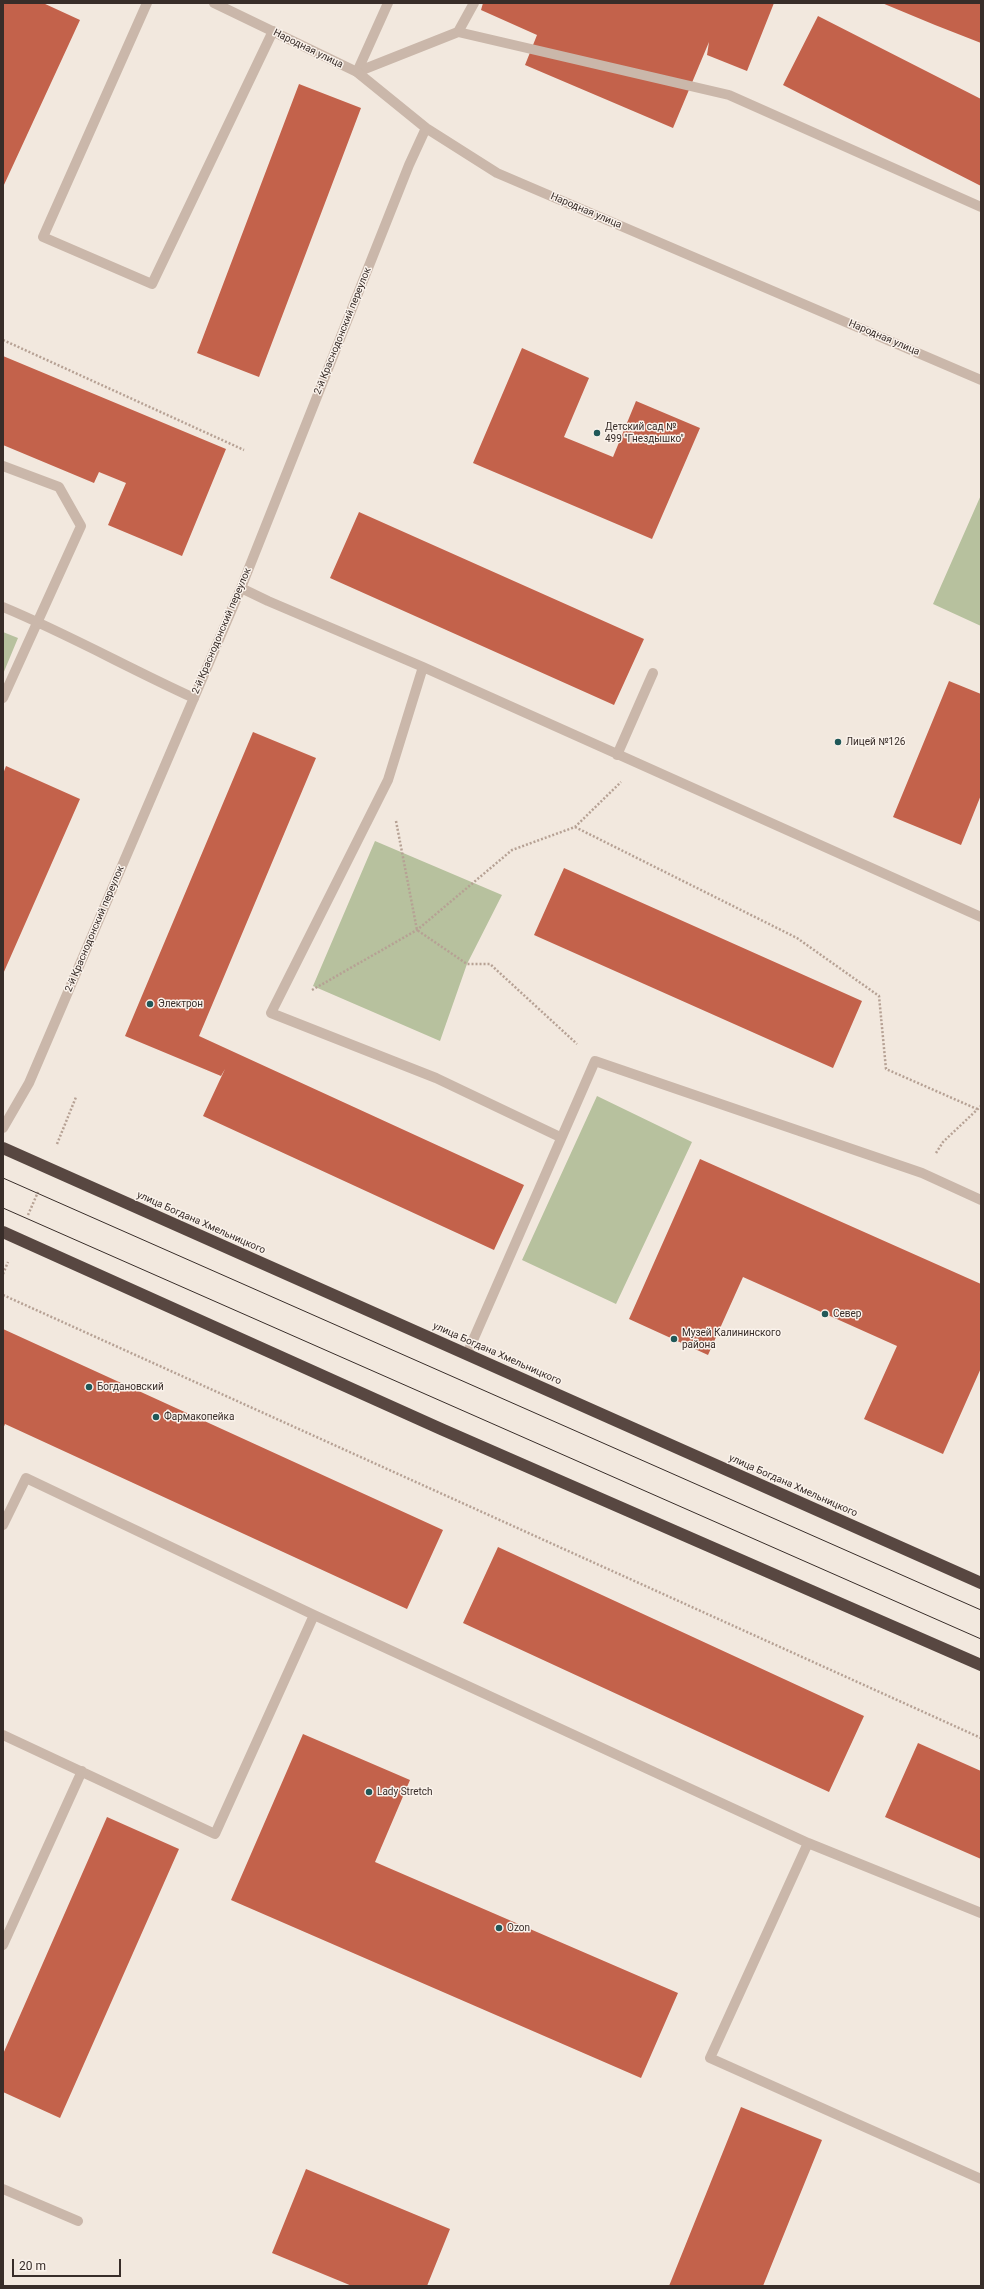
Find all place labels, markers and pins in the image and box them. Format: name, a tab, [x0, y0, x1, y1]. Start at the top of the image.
place label: Детский сад № 499 "Гнездышко"	[605, 421, 684, 444]
marker: Детский сад № 499 "Гнездышко"	[592, 428, 602, 438]
place label: Лицей №126	[846, 736, 905, 748]
marker: Лицей №126	[833, 737, 843, 747]
place label: Электрон	[158, 998, 203, 1010]
marker: Электрон	[145, 999, 155, 1009]
place label: Север	[833, 1308, 861, 1320]
marker: Север	[820, 1309, 830, 1319]
place label: Музей Калининского района	[682, 1327, 781, 1350]
marker: Музей Калининского района	[669, 1334, 679, 1344]
place label: Богдановский	[97, 1381, 164, 1393]
marker: Богдановский	[84, 1382, 94, 1392]
place label: Фармакопейка	[164, 1411, 234, 1423]
marker: Фармакопейка	[151, 1412, 161, 1422]
place label: Lady Stretch	[377, 1786, 432, 1798]
marker: Lady Stretch	[364, 1787, 374, 1797]
place label: Ozon	[507, 1922, 530, 1934]
marker: Ozon	[494, 1923, 504, 1933]

